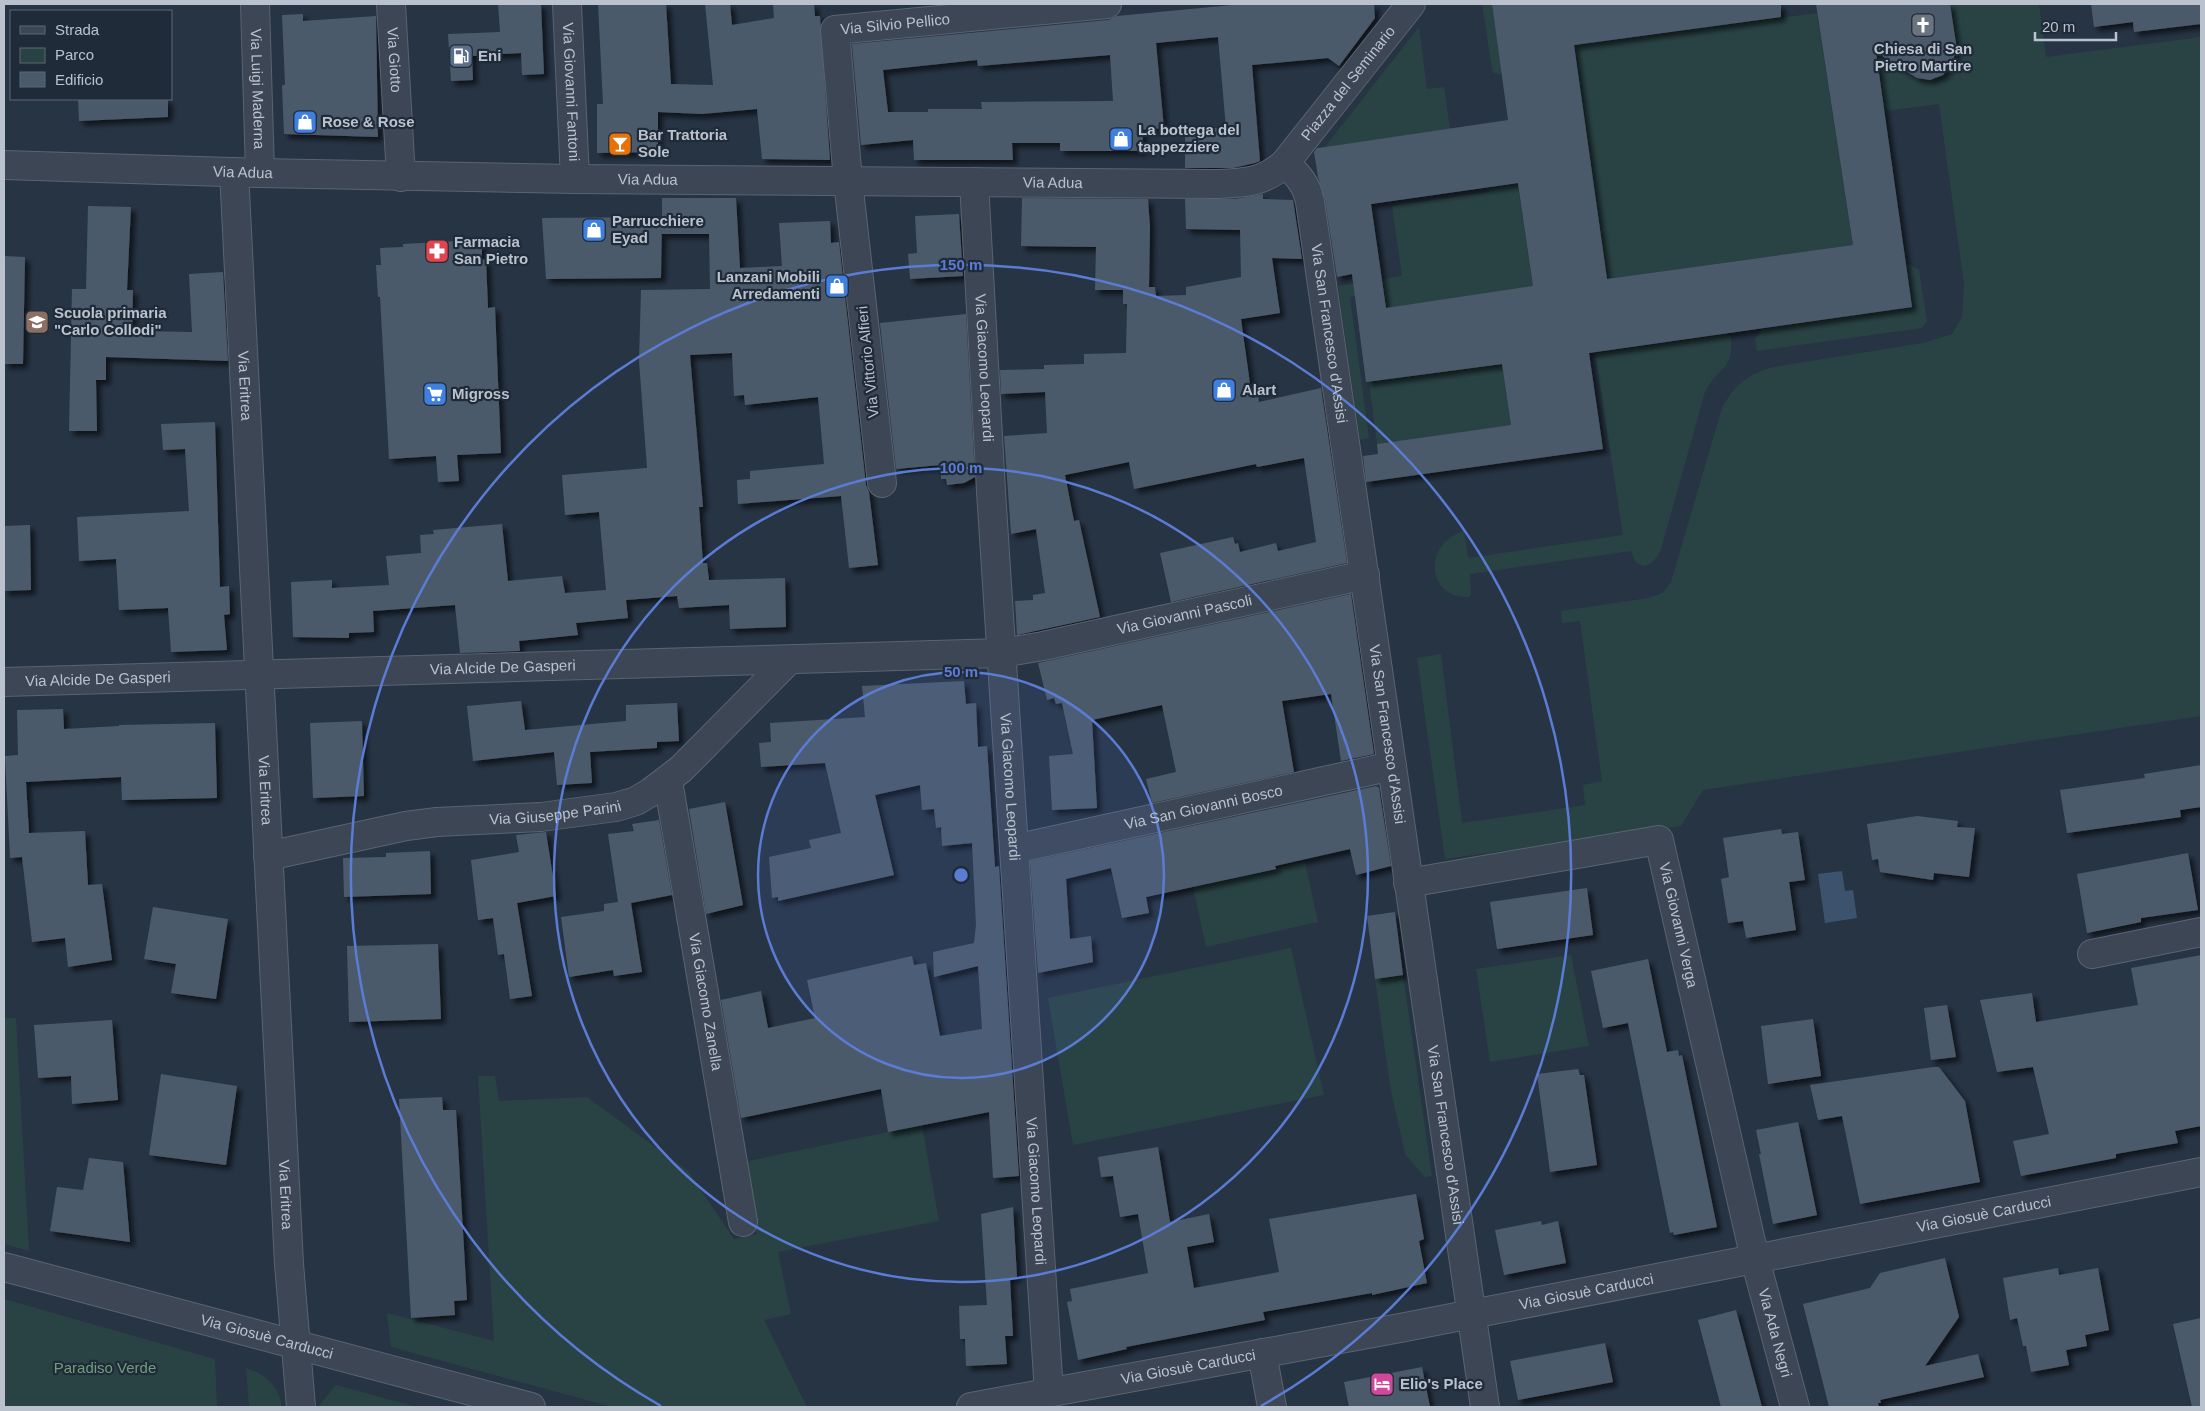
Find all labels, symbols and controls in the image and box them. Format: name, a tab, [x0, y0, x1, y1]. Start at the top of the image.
legend	[10, 10, 172, 100]
street label: Via Silvio Pellico	[840, 10, 951, 37]
scale bar	[2035, 10, 2116, 42]
church icon: Chiesa di San Pietro Martire	[1910, 12, 1936, 38]
text: 20 m	[2042, 18, 2075, 35]
text: Strada	[55, 21, 100, 38]
street label: Via Giovanni Fantoni	[560, 22, 583, 162]
street label: Piazza del Seminario	[1297, 22, 1398, 143]
street label: Via Giotto	[384, 27, 405, 93]
street label: Via Luigi Maderna	[248, 28, 268, 150]
place label: Chiesa di San Pietro Martire	[1874, 40, 1972, 74]
fuel station icon: Eni	[448, 43, 474, 69]
text: Parco	[55, 46, 94, 63]
place label: Eni	[478, 47, 501, 64]
text: Edificio	[55, 71, 103, 88]
shop icon: Rose & Rose	[292, 109, 318, 135]
place label: Rose & Rose	[322, 113, 415, 130]
place label: La bottega del tappezziere	[1138, 121, 1240, 155]
place label: Bar Trattoria Sole	[638, 126, 728, 160]
shop icon: La bottega del tappezziere	[1108, 126, 1134, 152]
bar icon: Bar Trattoria Sole	[607, 131, 633, 157]
street label: Via Adua	[213, 163, 274, 181]
street label: Via Adua	[618, 170, 678, 188]
street label: Via Adua	[1023, 174, 1083, 191]
place label: Parrucchiere Eyad	[612, 212, 704, 246]
shop icon: Parrucchiere Eyad	[581, 217, 607, 243]
place label: Farmacia San Pietro	[454, 233, 528, 267]
pharmacy icon: Farmacia San Pietro	[424, 238, 450, 264]
street label: Via San Francesco d'Assisi	[1308, 242, 1351, 424]
text: 150 m	[940, 256, 982, 273]
place label: Lanzani Mobili Arredamenti	[717, 268, 820, 302]
shop icon: Lanzani Mobili Arredamenti	[824, 273, 850, 299]
street label: Via Giacomo Leopardi	[972, 293, 997, 442]
place label: Scuola primaria "Carlo Collodi"	[54, 304, 167, 338]
street label: Via Vittorio Alfieri	[853, 305, 882, 419]
school or university icon: Scuola primaria "Carlo Collodi"	[24, 309, 50, 335]
street label: Via Eritrea	[235, 350, 256, 422]
shop icon: Alart	[1211, 377, 1237, 403]
supermarket icon: Migross	[422, 381, 448, 407]
place label: Alart	[1242, 381, 1276, 398]
place label: Migross	[452, 385, 510, 402]
text: 100 m	[940, 459, 982, 476]
street label: Via Giovanni Pascoli	[1116, 591, 1253, 637]
street label: Via San Francesco d'Assisi	[1366, 643, 1409, 825]
street label: Via Alcide De Gasperi	[430, 656, 576, 678]
text: 50 m	[944, 663, 978, 680]
street label: Via Alcide De Gasperi	[25, 668, 171, 689]
street label: Via Giacomo Leopardi	[997, 712, 1024, 861]
street label: Via Eritrea	[255, 755, 276, 826]
street label: Via San Giovanni Bosco	[1123, 781, 1284, 833]
street label: Via Giuseppe Parini	[489, 797, 623, 827]
street label: Via Giovanni Verga	[1656, 861, 1702, 990]
centre of rings	[952, 866, 970, 884]
street label: Via Giacomo Zanella	[686, 932, 726, 1072]
street label: Via San Francesco d'Assisi	[1425, 1044, 1467, 1226]
street label: Via Giacomo Leopardi	[1023, 1117, 1050, 1266]
street label: Via Eritrea	[276, 1159, 296, 1231]
street label: Via Giosuè Carducci	[1915, 1192, 2052, 1235]
street label: Via Giosuè Carducci	[1518, 1270, 1655, 1313]
street label: Via Ada Negri	[1755, 1286, 1796, 1379]
street label: Via Giosuè Carducci	[199, 1311, 335, 1362]
street label: Via Giosuè Carducci	[1120, 1346, 1257, 1387]
park label: Paradiso Verde	[54, 1359, 156, 1376]
hotel icon: Elio's Place	[1369, 1371, 1395, 1397]
place label: Elio's Place	[1400, 1375, 1483, 1392]

